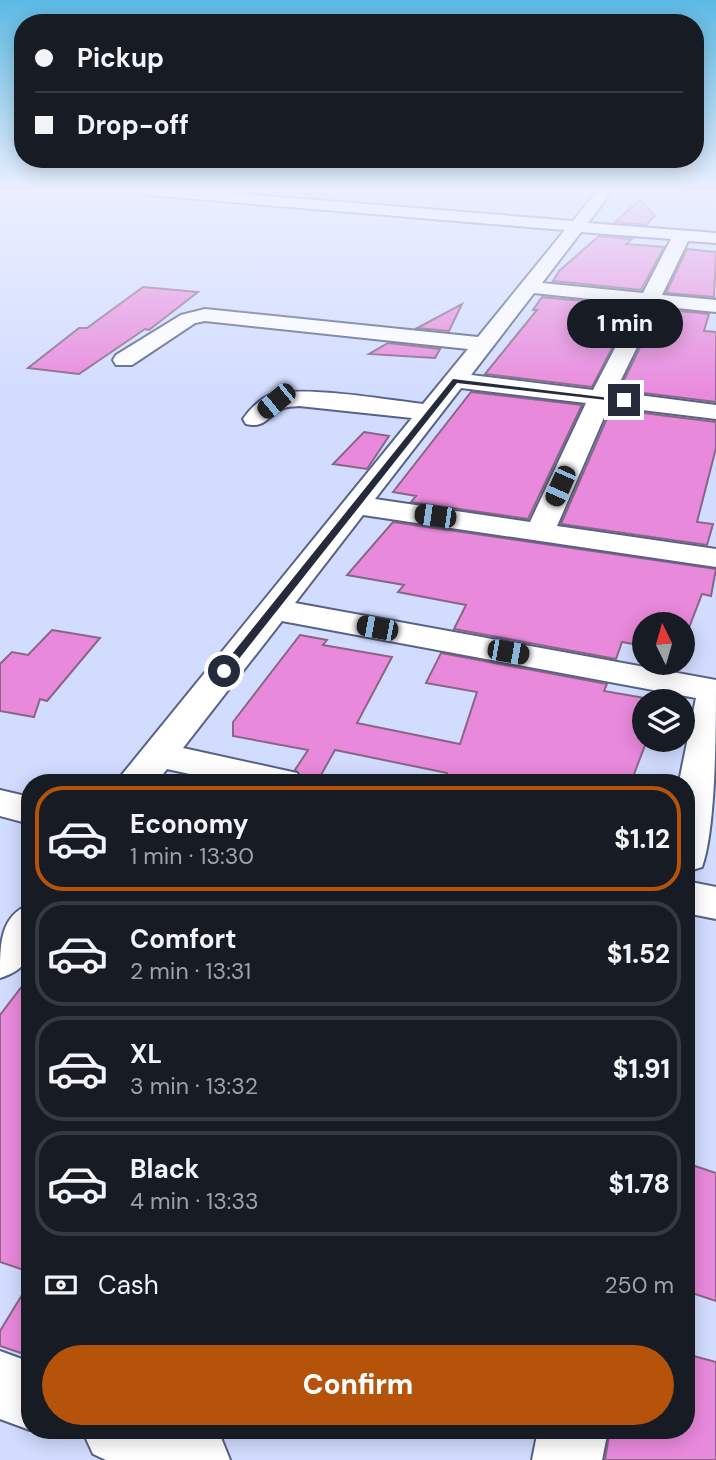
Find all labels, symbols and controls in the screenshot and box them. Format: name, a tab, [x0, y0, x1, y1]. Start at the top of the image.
text: Pickup	[77, 41, 164, 75]
text: Drop-off	[77, 108, 189, 142]
callout: 1 min	[566, 298, 682, 348]
text: 1 min	[597, 308, 653, 338]
car	[254, 380, 299, 422]
route end	[608, 384, 640, 416]
car	[542, 463, 579, 509]
car	[413, 503, 458, 529]
north arrow	[632, 612, 695, 676]
map controls	[632, 612, 695, 752]
car	[355, 614, 400, 642]
car	[486, 638, 531, 666]
route start	[208, 655, 240, 687]
button: layers	[632, 689, 695, 752]
icon: car	[46, 807, 109, 870]
text: Economy	[130, 807, 248, 841]
text: $1.12	[614, 822, 670, 856]
text: 1 min · 13:30	[130, 841, 254, 871]
icon: car	[46, 922, 109, 985]
text: Comfort	[130, 922, 236, 956]
text: $1.52	[607, 937, 670, 971]
text: 2 min · 13:31	[130, 956, 251, 986]
icon: car	[46, 1037, 109, 1100]
text: XL	[130, 1037, 162, 1071]
text: $1.91	[613, 1052, 670, 1086]
text: 3 min · 13:32	[130, 1071, 258, 1101]
icon: car	[46, 1152, 109, 1215]
text: Black	[130, 1152, 200, 1186]
text: $1.78	[608, 1167, 670, 1201]
text: 4 min · 13:33	[130, 1186, 259, 1216]
icon: cash	[42, 1266, 80, 1304]
text: Cash	[98, 1268, 159, 1302]
text: 250 m	[604, 1270, 674, 1300]
button: Confirm	[42, 1345, 674, 1425]

